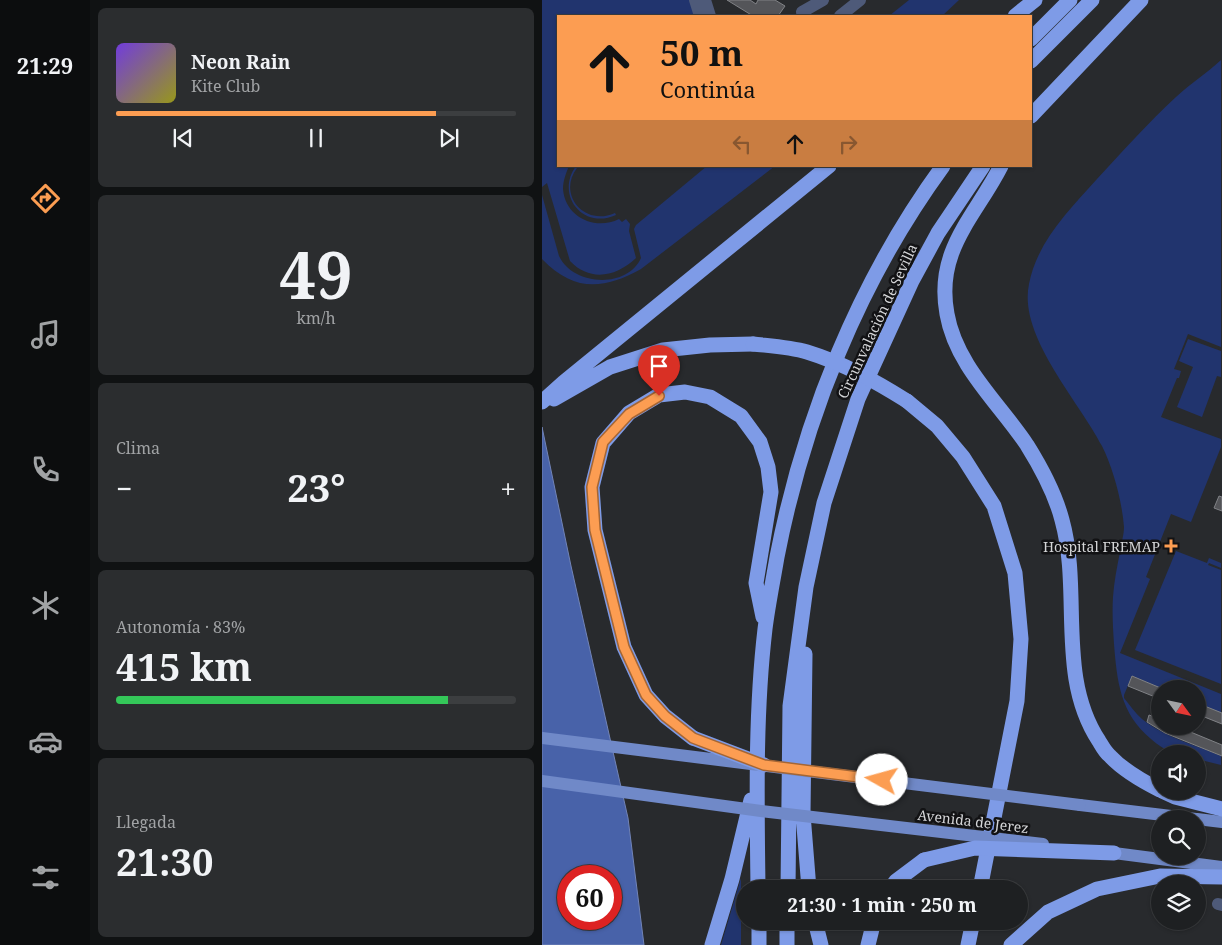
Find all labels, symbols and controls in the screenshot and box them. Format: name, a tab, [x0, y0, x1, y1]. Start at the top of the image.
text: 50 m	[660, 29, 743, 76]
icon: ahead	[577, 35, 642, 100]
text: Neon Rain	[191, 49, 290, 75]
text: 21:29	[17, 50, 73, 80]
text: Continúa	[660, 74, 756, 104]
text: Kite Club	[191, 75, 260, 97]
icon: previous	[169, 124, 197, 152]
icon: pause	[302, 124, 330, 152]
icon: next	[435, 124, 463, 152]
icon: left	[728, 130, 756, 158]
icon: ahead	[781, 130, 809, 158]
icon: right	[834, 130, 862, 158]
icon: directions	[28, 181, 63, 216]
text: 49	[279, 230, 353, 318]
street label: Circunvalación de Sevilla	[833, 240, 921, 402]
text: km/h	[296, 307, 336, 329]
icon: music	[28, 317, 63, 352]
pin	[638, 345, 680, 396]
icon: arrive	[645, 352, 673, 380]
text: Clima	[116, 437, 160, 459]
icon: phone	[28, 452, 63, 487]
text: 23°	[287, 461, 345, 513]
text: −	[116, 469, 132, 507]
text: +	[500, 469, 516, 507]
place label: Hospital FREMAP	[1043, 537, 1160, 556]
marker: Hospital FREMAP	[1164, 539, 1178, 553]
icon: climate	[28, 588, 63, 623]
text: Autonomía · 83%	[116, 616, 245, 638]
text: 415 km	[116, 640, 252, 692]
north arrow	[1151, 680, 1206, 735]
map controls	[1151, 680, 1206, 930]
icon: car	[28, 724, 63, 759]
button: sound	[1151, 745, 1206, 800]
position arrow	[855, 753, 907, 805]
street label: Avenida de Jerez	[916, 805, 1030, 837]
button: search	[1151, 810, 1206, 865]
text: Llegada	[116, 811, 176, 833]
text: 21:30	[116, 835, 213, 887]
icon: filters	[28, 860, 63, 895]
speed limit sign: 60	[557, 865, 622, 930]
button: layers	[1151, 875, 1206, 930]
text: 21:30 · 1 min · 250 m	[787, 892, 977, 918]

